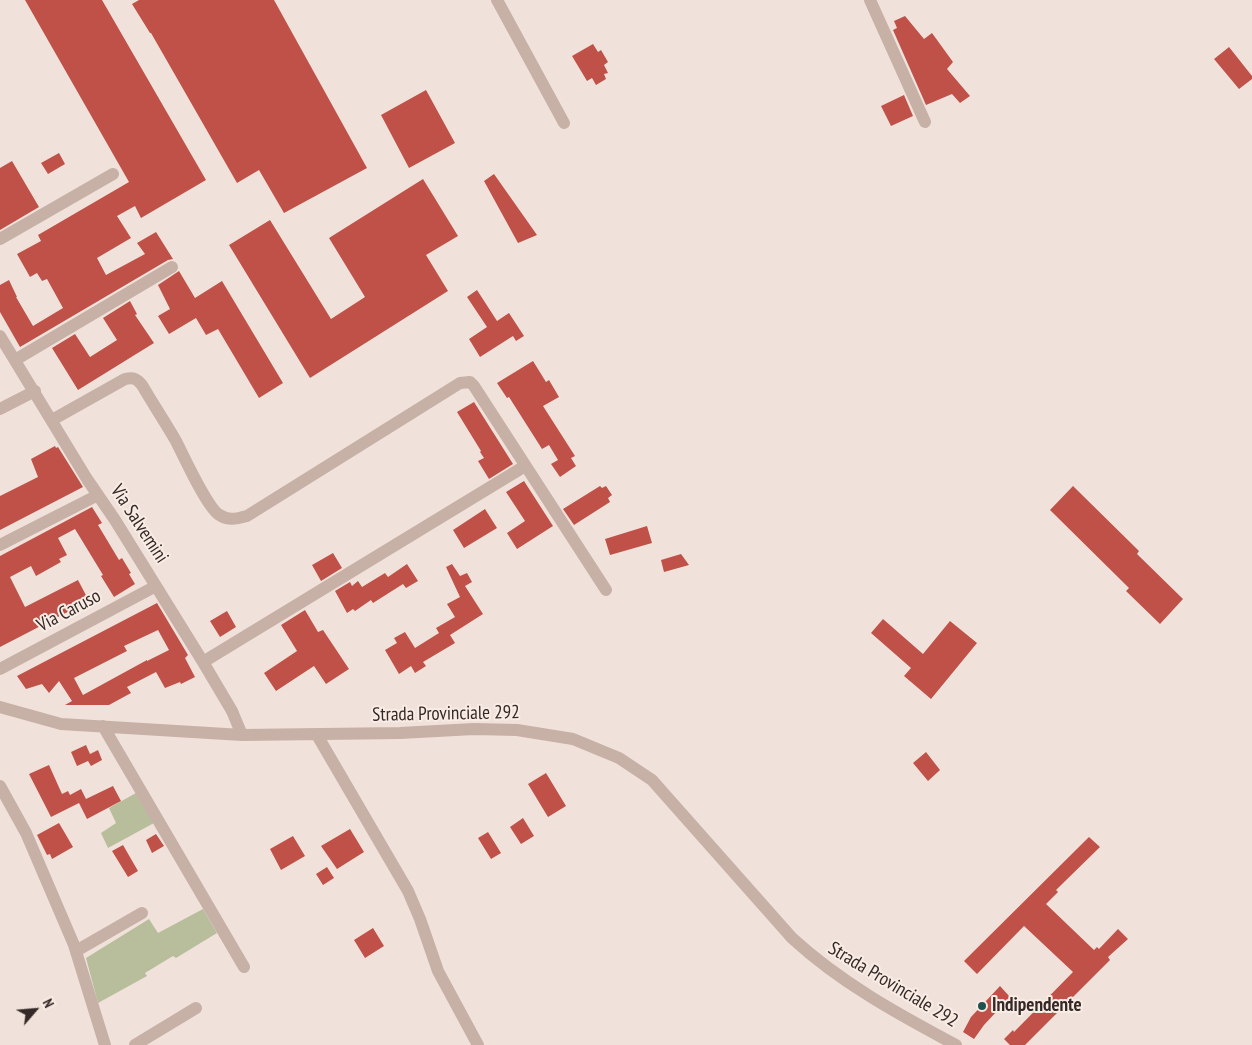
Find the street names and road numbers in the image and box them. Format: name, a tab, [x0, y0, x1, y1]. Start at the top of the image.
street label: Via Salvemini	[105, 481, 173, 567]
street label: Via Caruso	[33, 585, 105, 637]
street label: Strada Provinciale 292	[372, 701, 520, 727]
street label: Strada Provinciale 292	[824, 937, 962, 1033]

